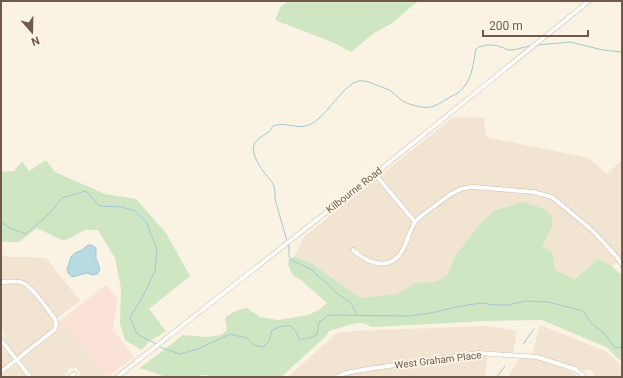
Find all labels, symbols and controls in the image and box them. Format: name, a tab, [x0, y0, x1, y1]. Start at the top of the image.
north arrow	[12, 12, 52, 52]
scale bar	[483, 12, 588, 38]
text: 200 m	[489, 19, 523, 33]
text: N	[29, 33, 41, 48]
street label: Kilbourne Road	[324, 165, 384, 215]
street label: West Graham Place	[394, 349, 482, 371]

